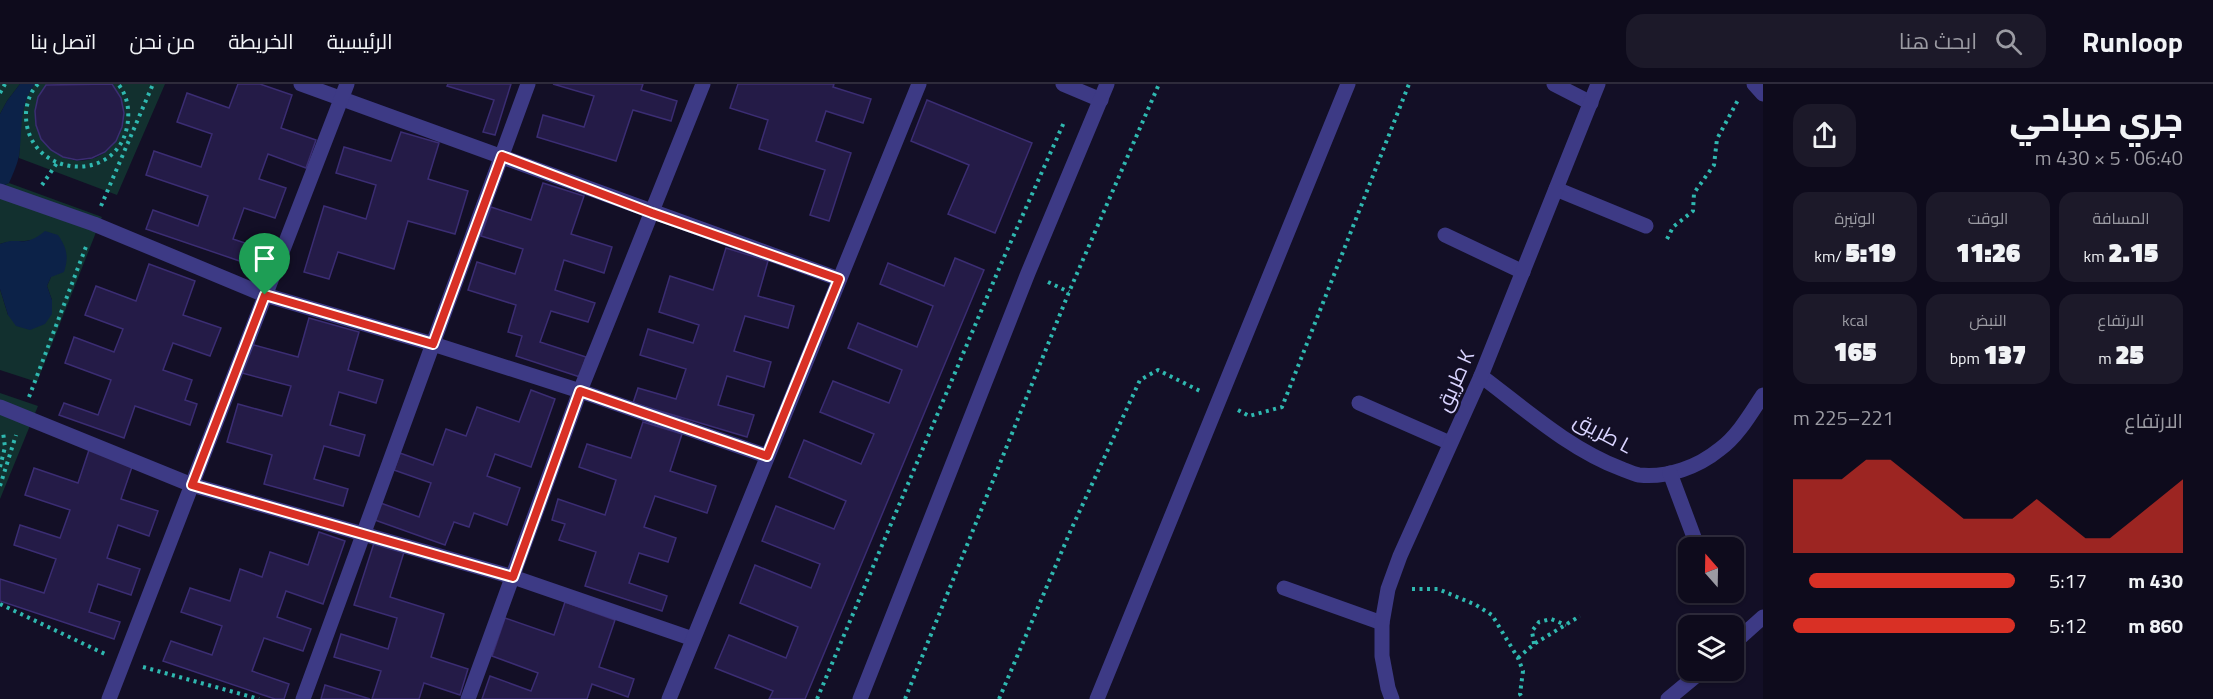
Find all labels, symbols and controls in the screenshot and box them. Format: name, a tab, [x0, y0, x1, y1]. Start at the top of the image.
search box	[1626, 14, 2046, 68]
text: Runloop	[2082, 20, 2183, 63]
text: ابحث هنا	[1899, 24, 1977, 58]
text: اتصل بنا	[30, 25, 96, 57]
text: من نحن	[129, 25, 195, 57]
text: الخريطة	[228, 25, 294, 57]
text: الرئيسية	[327, 25, 393, 57]
icon: search	[1992, 25, 2025, 58]
text: جري صباحي	[2010, 94, 2183, 144]
button: share	[1793, 104, 1856, 167]
text: 06:40 · 5 × 430 m	[2035, 142, 2183, 173]
text: الوتيرة	[1834, 206, 1876, 230]
text: الوقت	[1968, 206, 2008, 230]
text: المسافة	[2093, 206, 2149, 230]
pin	[239, 233, 290, 295]
text: 5:19	[1845, 233, 1896, 272]
text: 11:26	[1956, 233, 2020, 272]
text: 2.15	[2108, 233, 2158, 272]
icon: arrive	[248, 242, 281, 275]
text: /km	[1814, 244, 1845, 268]
text: km	[2084, 244, 2108, 268]
text: kcal	[1842, 308, 1868, 332]
text: النبض	[1969, 308, 2007, 332]
text: الارتفاع	[2098, 308, 2144, 332]
text: 165	[1834, 332, 1876, 371]
text: 137	[1983, 335, 2026, 374]
text: 25	[2115, 335, 2144, 374]
street label: طريق K	[1426, 345, 1482, 417]
text: bpm	[1950, 346, 1983, 370]
text: m	[2098, 346, 2115, 370]
text: 221–225 m	[1793, 402, 1894, 433]
street label: طريق L	[1568, 403, 1639, 461]
text: الارتفاع	[2124, 405, 2183, 436]
north arrow	[1678, 537, 1744, 603]
map controls	[1678, 537, 1744, 681]
text: 5:17	[2049, 565, 2087, 596]
text: 430 m	[2128, 565, 2183, 596]
text: 5:12	[2049, 610, 2087, 641]
text: 860 m	[2128, 610, 2183, 641]
button: layers	[1678, 615, 1744, 681]

